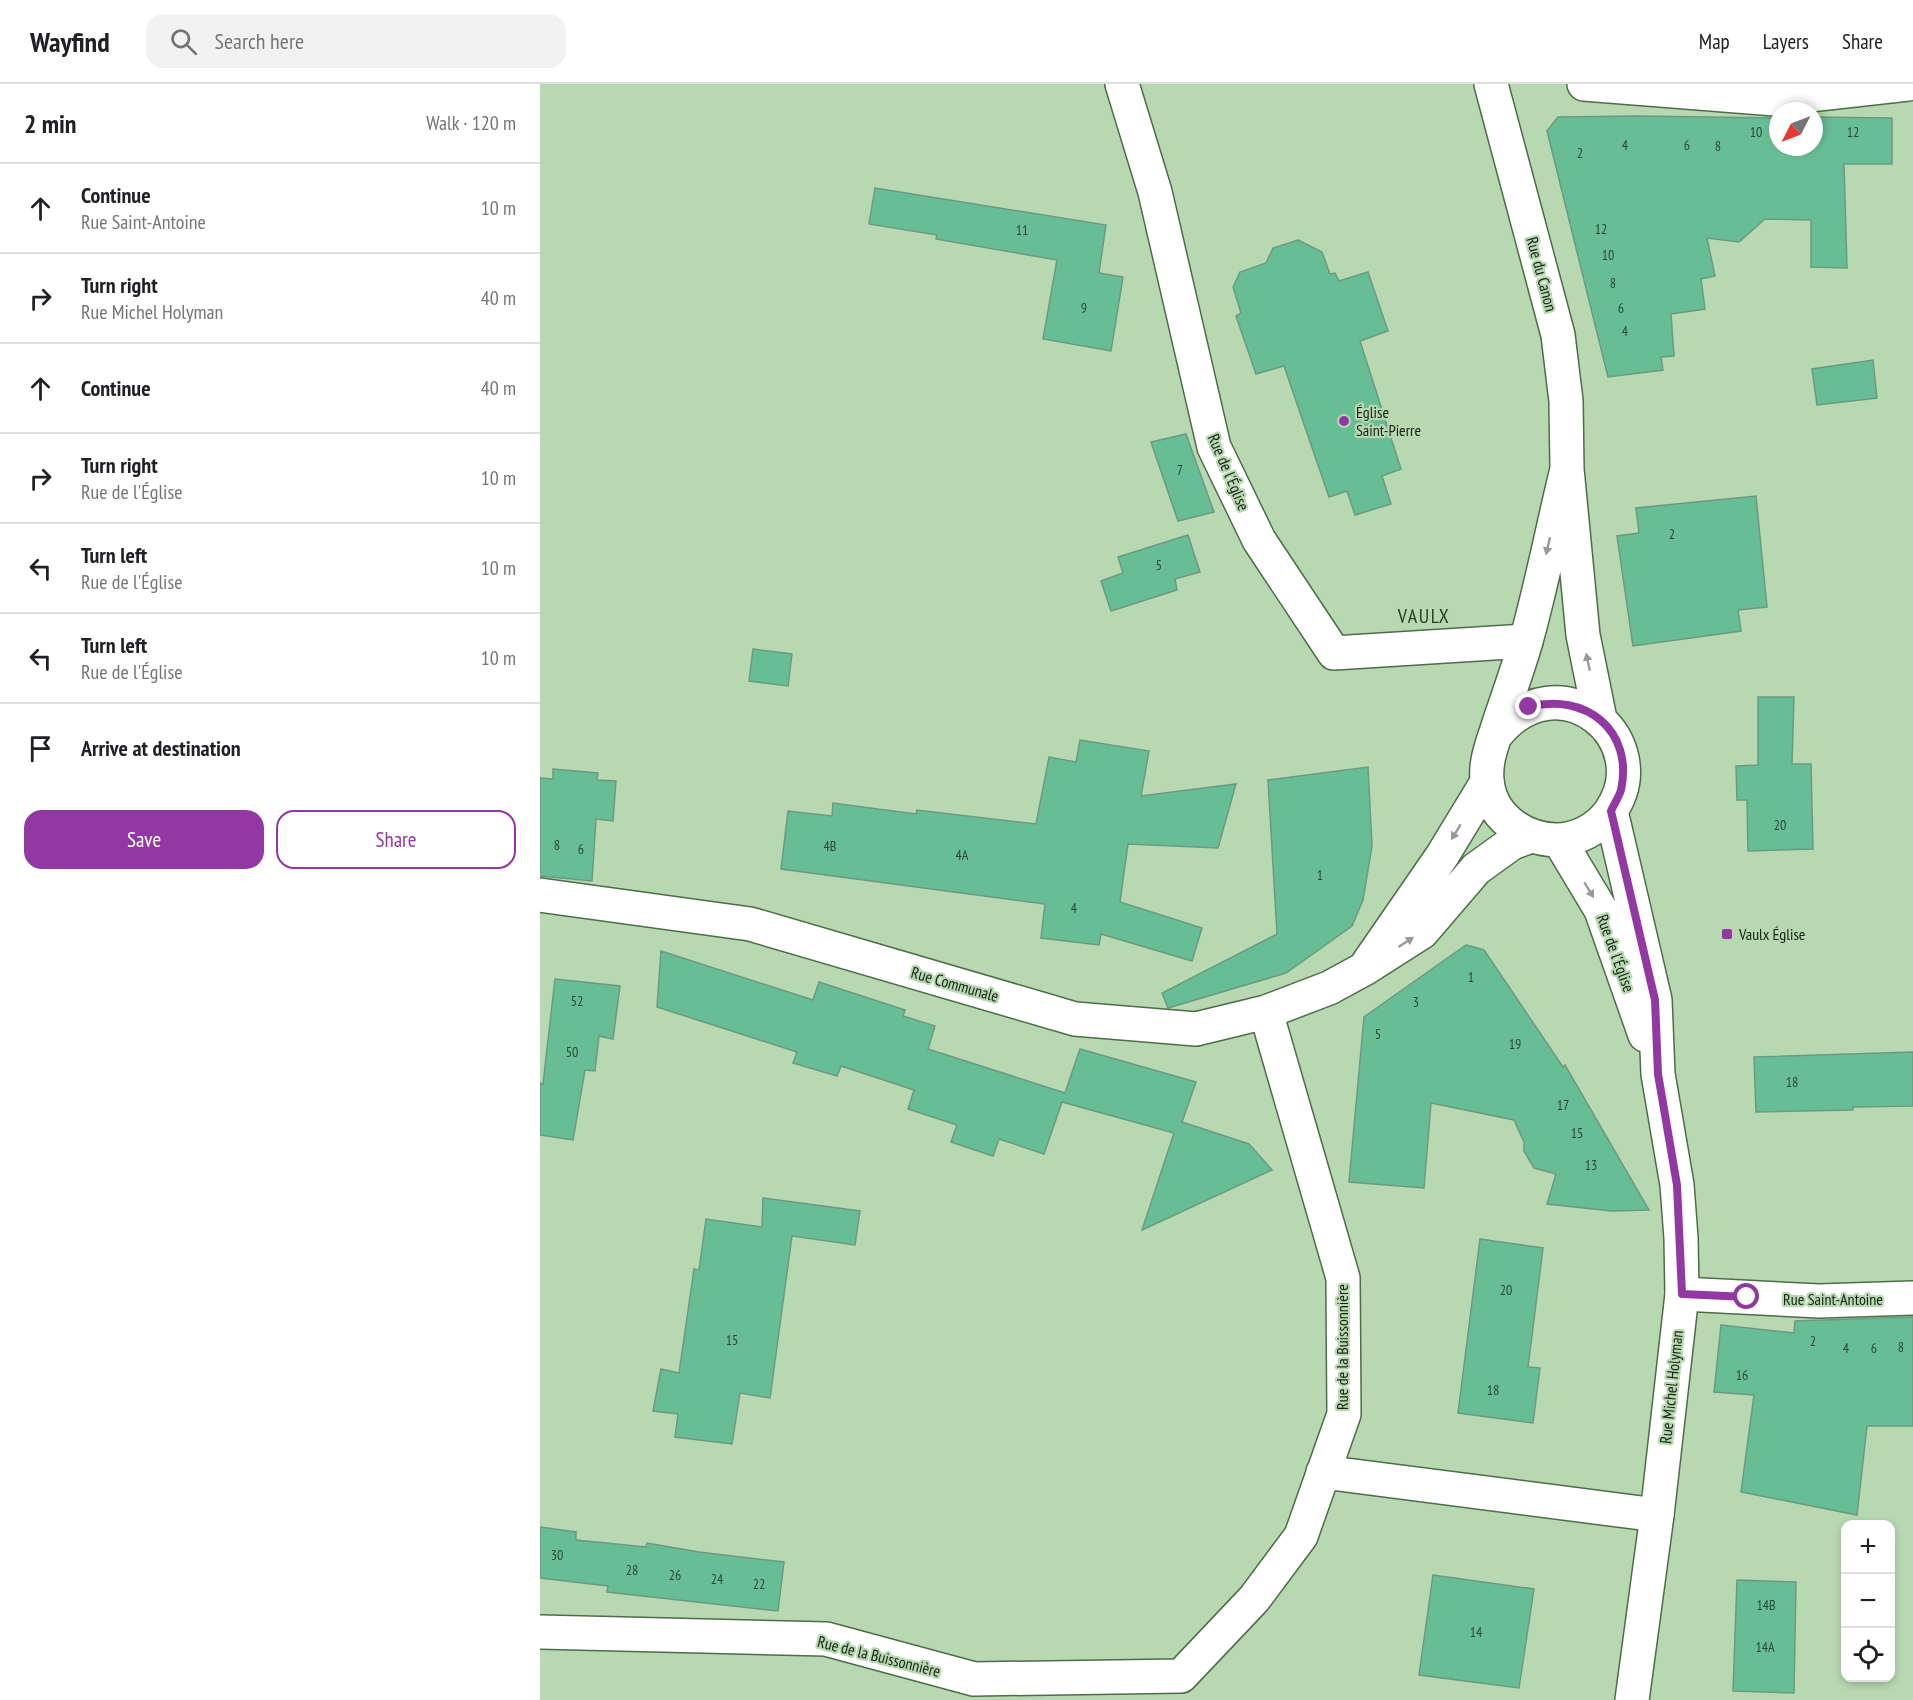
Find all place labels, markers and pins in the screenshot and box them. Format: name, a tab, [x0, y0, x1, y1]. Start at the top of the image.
place label: Église Saint-Pierre	[1356, 402, 1421, 440]
marker: Église Saint-Pierre	[1337, 414, 1351, 428]
place label: Vaulx Église	[1738, 924, 1805, 944]
marker: Vaulx Église	[1720, 927, 1734, 941]

